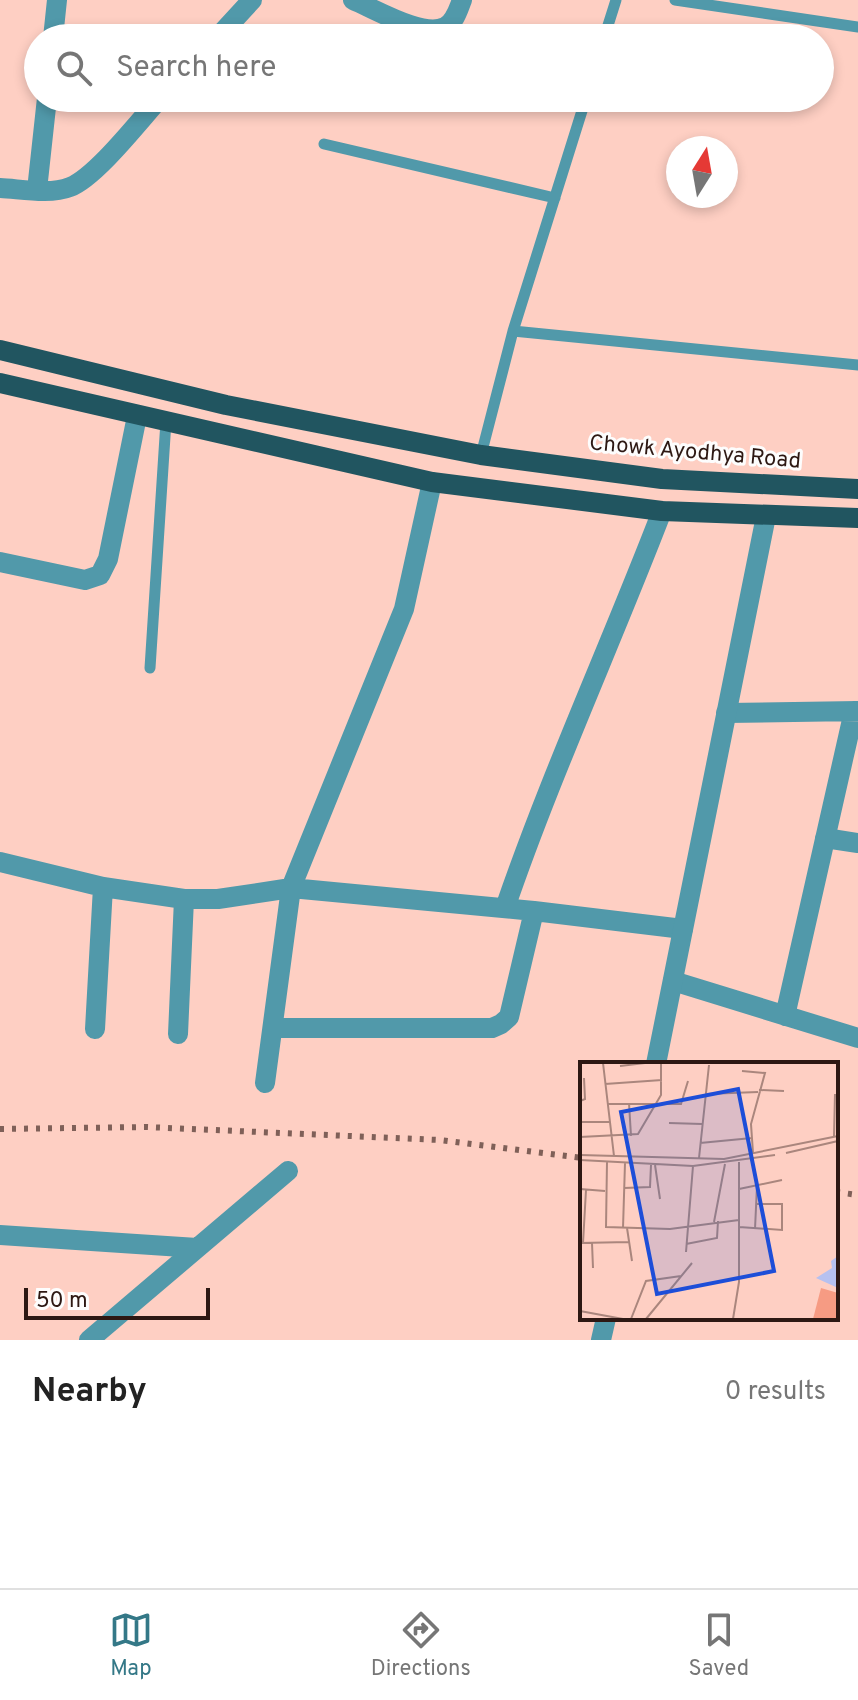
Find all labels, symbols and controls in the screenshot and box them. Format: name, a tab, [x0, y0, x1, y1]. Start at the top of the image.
search box	[24, 24, 834, 112]
icon: search	[52, 46, 96, 90]
text: Search here	[116, 50, 276, 87]
north arrow	[666, 136, 738, 208]
street label: Chowk Ayodhya Road	[588, 430, 802, 476]
inset map	[580, 1062, 838, 1320]
scale bar	[24, 1284, 210, 1320]
text: 50 m	[36, 1288, 88, 1315]
text: Nearby	[32, 1371, 147, 1414]
text: 0 results	[725, 1376, 826, 1409]
tab: Map	[109, 1608, 153, 1683]
tab: Directions	[371, 1608, 471, 1683]
tab: Saved	[689, 1608, 749, 1683]

